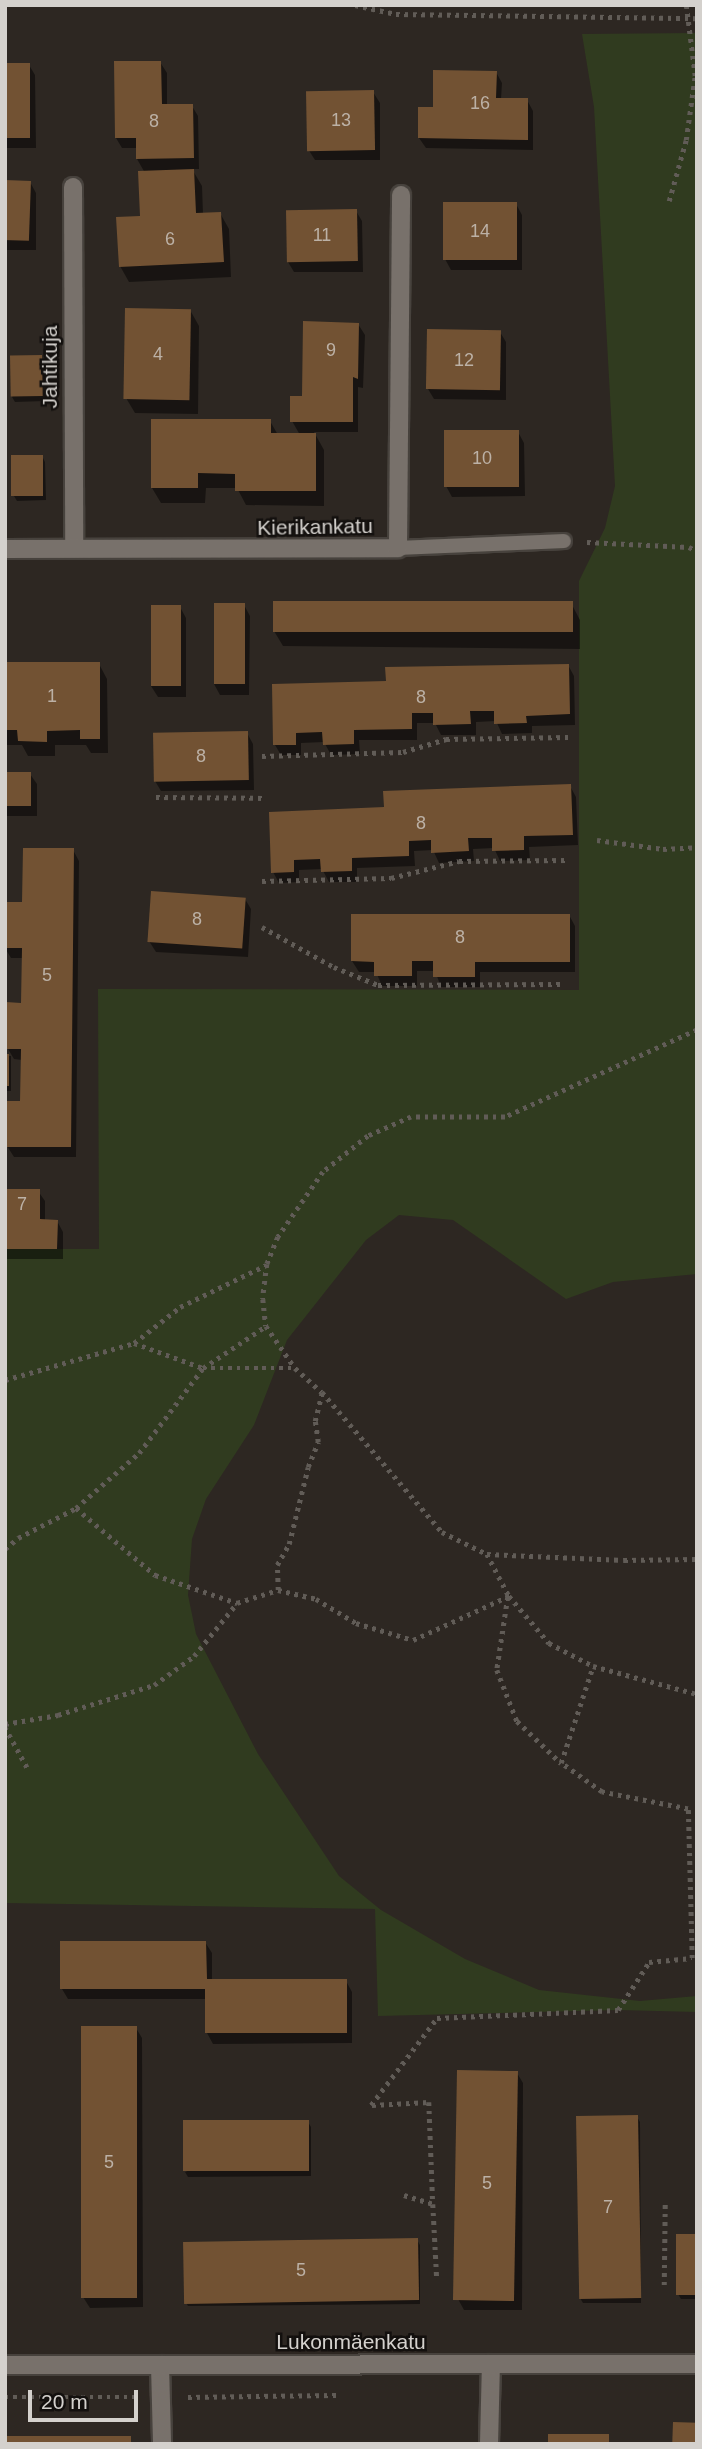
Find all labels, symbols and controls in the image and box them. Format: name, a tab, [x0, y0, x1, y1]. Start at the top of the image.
house number: 16	[470, 92, 490, 114]
house number: 13	[331, 109, 351, 131]
house number: 8	[149, 110, 159, 132]
house number: 14	[470, 220, 490, 242]
house number: 11	[313, 224, 331, 246]
house number: 6	[165, 228, 175, 250]
street label: Jahtikuja	[37, 326, 63, 408]
house number: 9	[326, 339, 336, 361]
house number: 4	[153, 343, 163, 365]
house number: 12	[454, 349, 474, 371]
house number: 10	[472, 447, 492, 469]
street label: Kierikankatu	[257, 513, 373, 541]
house number: 1	[47, 685, 57, 707]
house number: 8	[416, 686, 426, 708]
house number: 8	[196, 745, 206, 767]
house number: 8	[416, 812, 426, 834]
house number: 8	[192, 908, 202, 930]
house number: 8	[455, 926, 465, 948]
house number: 5	[42, 964, 52, 986]
house number: 7	[17, 1193, 27, 1215]
house number: 5	[104, 2151, 114, 2173]
house number: 5	[482, 2172, 492, 2194]
house number: 7	[603, 2196, 613, 2218]
house number: 5	[296, 2259, 306, 2281]
street label: Lukonmäenkatu	[276, 2329, 426, 2355]
scale bar	[32, 2376, 142, 2420]
text: 20 m	[41, 2390, 88, 2413]

